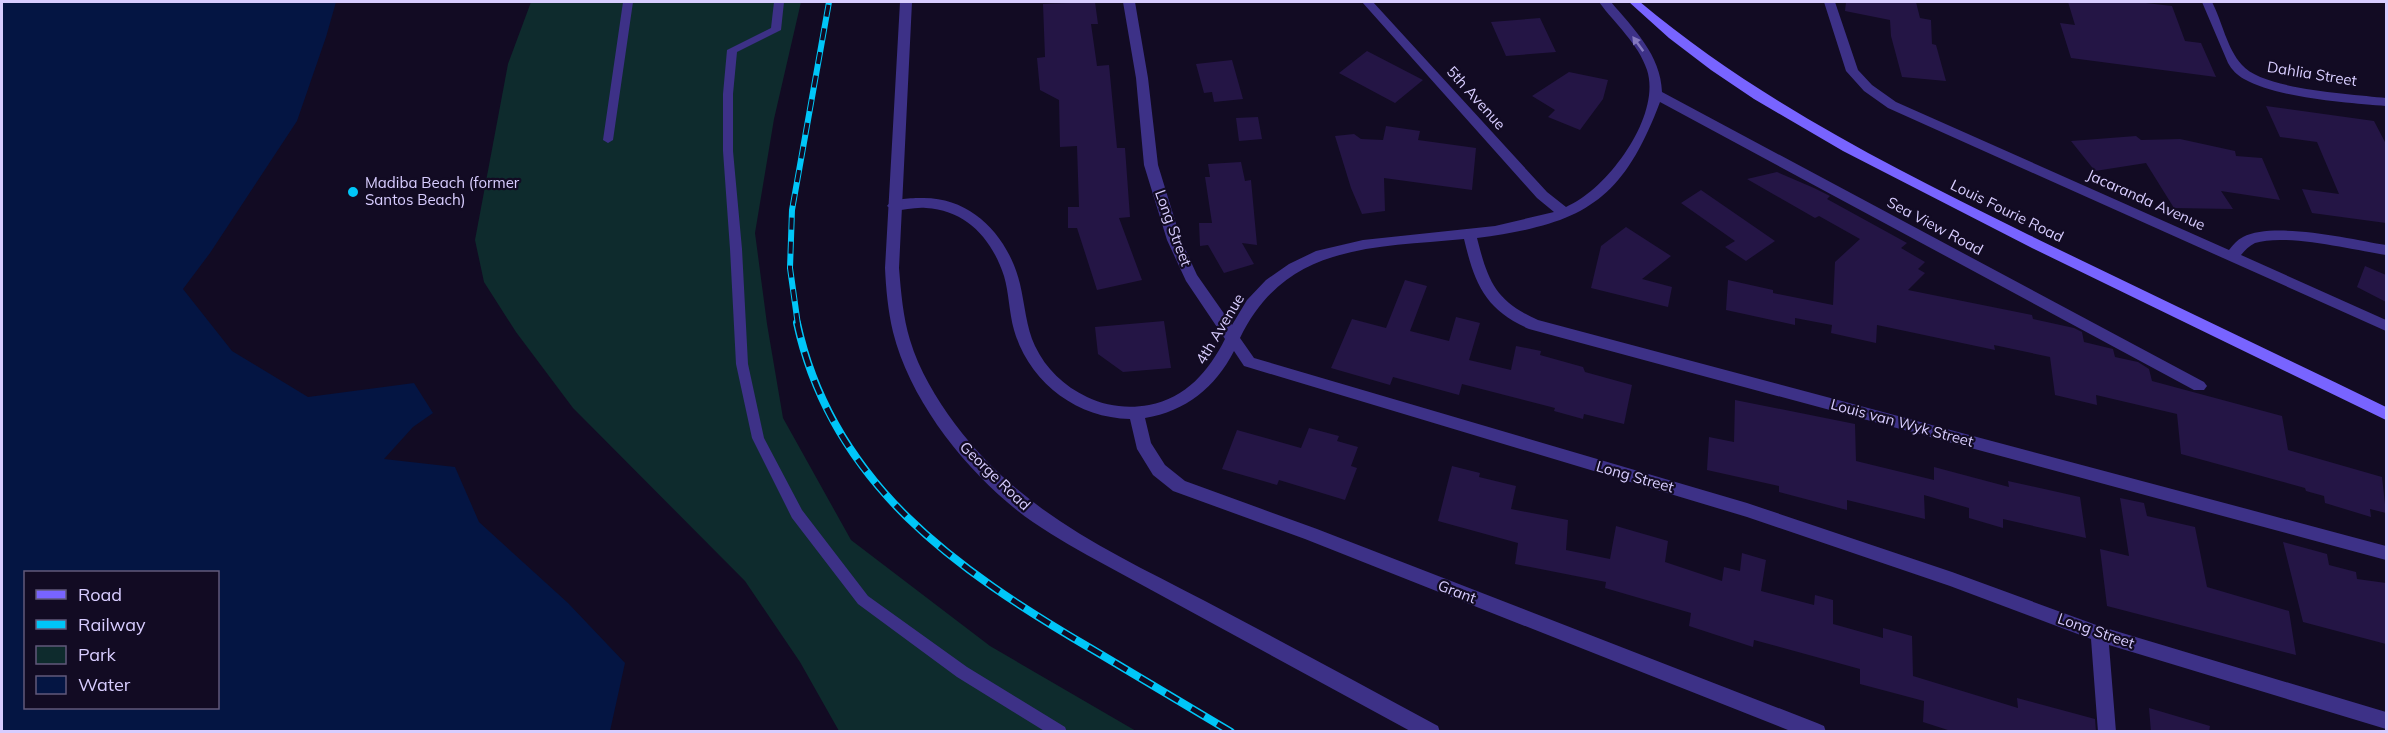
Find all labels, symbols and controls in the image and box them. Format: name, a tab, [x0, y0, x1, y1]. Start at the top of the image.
one-way arrow	[1632, 37, 1644, 53]
street label: Dahlia Street	[2266, 57, 2358, 90]
street label: 5th Avenue	[1443, 62, 1510, 133]
street label: Jacaranda Avenue	[2084, 165, 2208, 234]
place label: Madiba Beach (former Santos Beach)	[365, 173, 520, 209]
street label: Louis Fourie Road	[1948, 175, 2067, 246]
marker: Madiba Beach (former Santos Beach)	[346, 185, 360, 199]
street label: Long Street	[1151, 187, 1196, 269]
street label: Sea View Road	[1884, 192, 1987, 259]
street label: 4th Avenue	[1191, 290, 1248, 368]
street label: Louis van Wyk Street	[1829, 394, 1976, 451]
street label: George Road	[956, 437, 1035, 514]
street label: Long Street	[1594, 456, 1676, 497]
legend	[24, 571, 219, 709]
street label: Grant	[1435, 576, 1479, 607]
text: Road	[78, 583, 122, 606]
street label: Long Street	[2055, 609, 2137, 653]
text: Railway	[78, 613, 146, 636]
text: Park	[78, 643, 117, 666]
text: Water	[78, 673, 131, 696]

